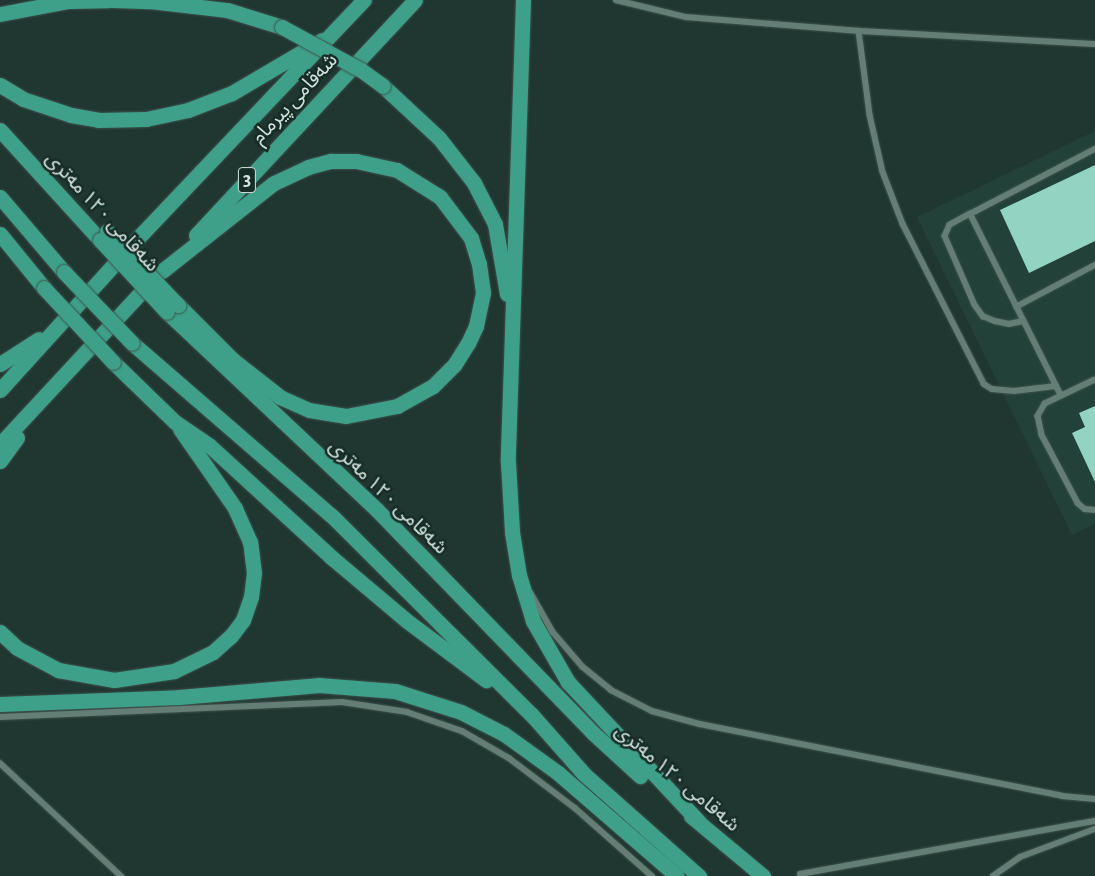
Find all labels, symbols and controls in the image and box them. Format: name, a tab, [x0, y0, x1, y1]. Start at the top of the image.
street label: شەقامی پیرمام	[247, 49, 343, 149]
street label: شەقامی ١٢٠ مەتری	[40, 147, 164, 277]
road number: 3	[237, 164, 257, 196]
street label: شەقامی ١٢٠ مەتری	[324, 434, 452, 560]
street label: شەقامی ١٢٠ مەتری	[610, 719, 744, 837]

